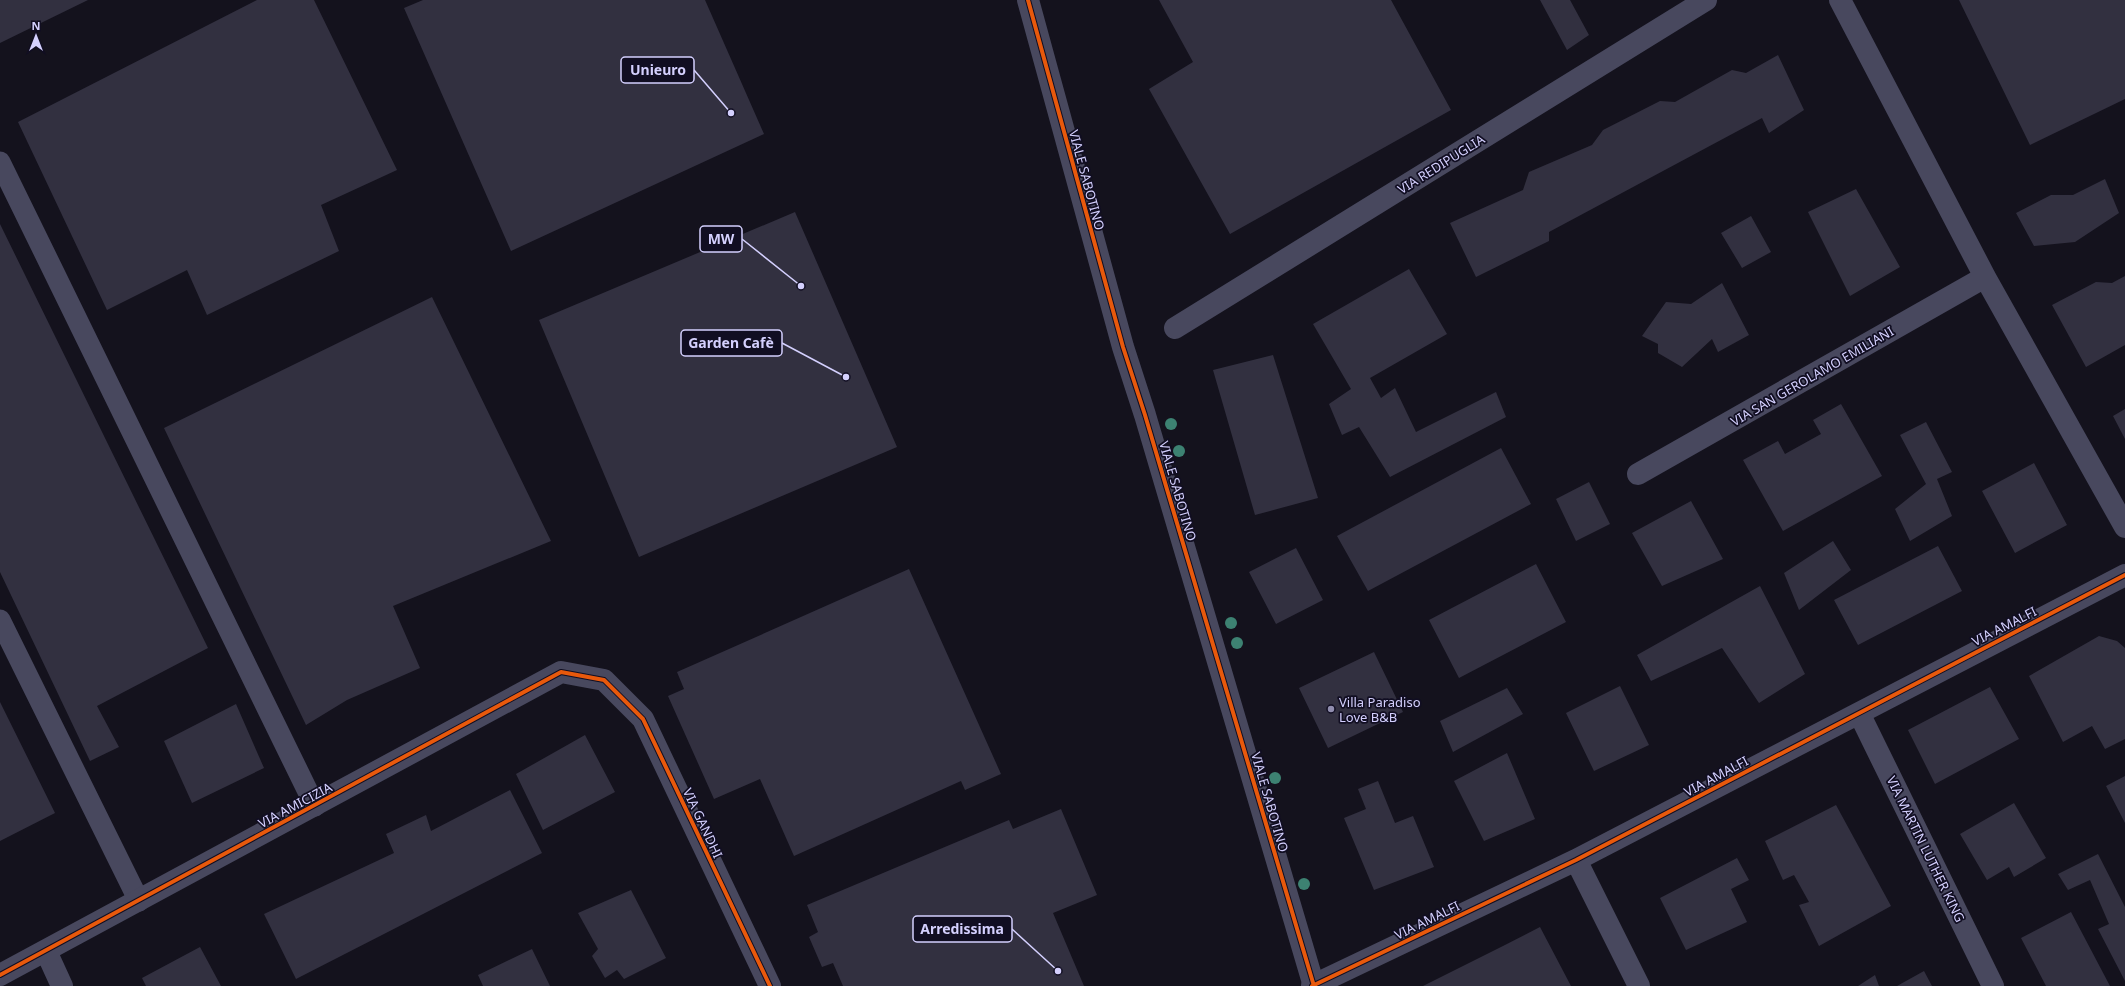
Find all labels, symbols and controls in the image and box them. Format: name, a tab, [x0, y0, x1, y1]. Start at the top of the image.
north arrow	[16, 16, 56, 56]
text: N	[32, 18, 40, 33]
callout: Unieuro	[621, 57, 694, 83]
text: Unieuro	[630, 60, 686, 79]
street label: VIALE SABOTINO	[1065, 128, 1109, 232]
street label: VIA REDIPUGLIA	[1394, 130, 1489, 198]
callout: MW	[700, 226, 742, 252]
text: MW	[708, 229, 735, 248]
street label: VIA SAN GEROLAMO EMILIANI	[1727, 322, 1897, 430]
callout: Garden Cafè	[681, 330, 782, 356]
text: Garden Cafè	[688, 333, 774, 352]
street label: VIALE SABOTINO	[1155, 439, 1201, 543]
street label: VIA AMALFI	[1969, 602, 2039, 650]
place label: Villa Paradiso Love B&B	[1339, 693, 1421, 726]
marker: Villa Paradiso Love B&B	[1326, 704, 1336, 714]
street label: VIALE SABOTINO	[1247, 750, 1293, 854]
street label: VIA AMALFI	[1681, 752, 1751, 800]
street label: VIA MARTIN LUTHER KING	[1883, 773, 1969, 925]
street label: VIA AMICIZIA	[255, 778, 336, 832]
street label: VIA GANDHI	[679, 785, 727, 861]
street label: VIA AMALFI	[1391, 897, 1463, 943]
callout: Arredissima	[913, 916, 1012, 942]
text: Arredissima	[920, 919, 1004, 938]

